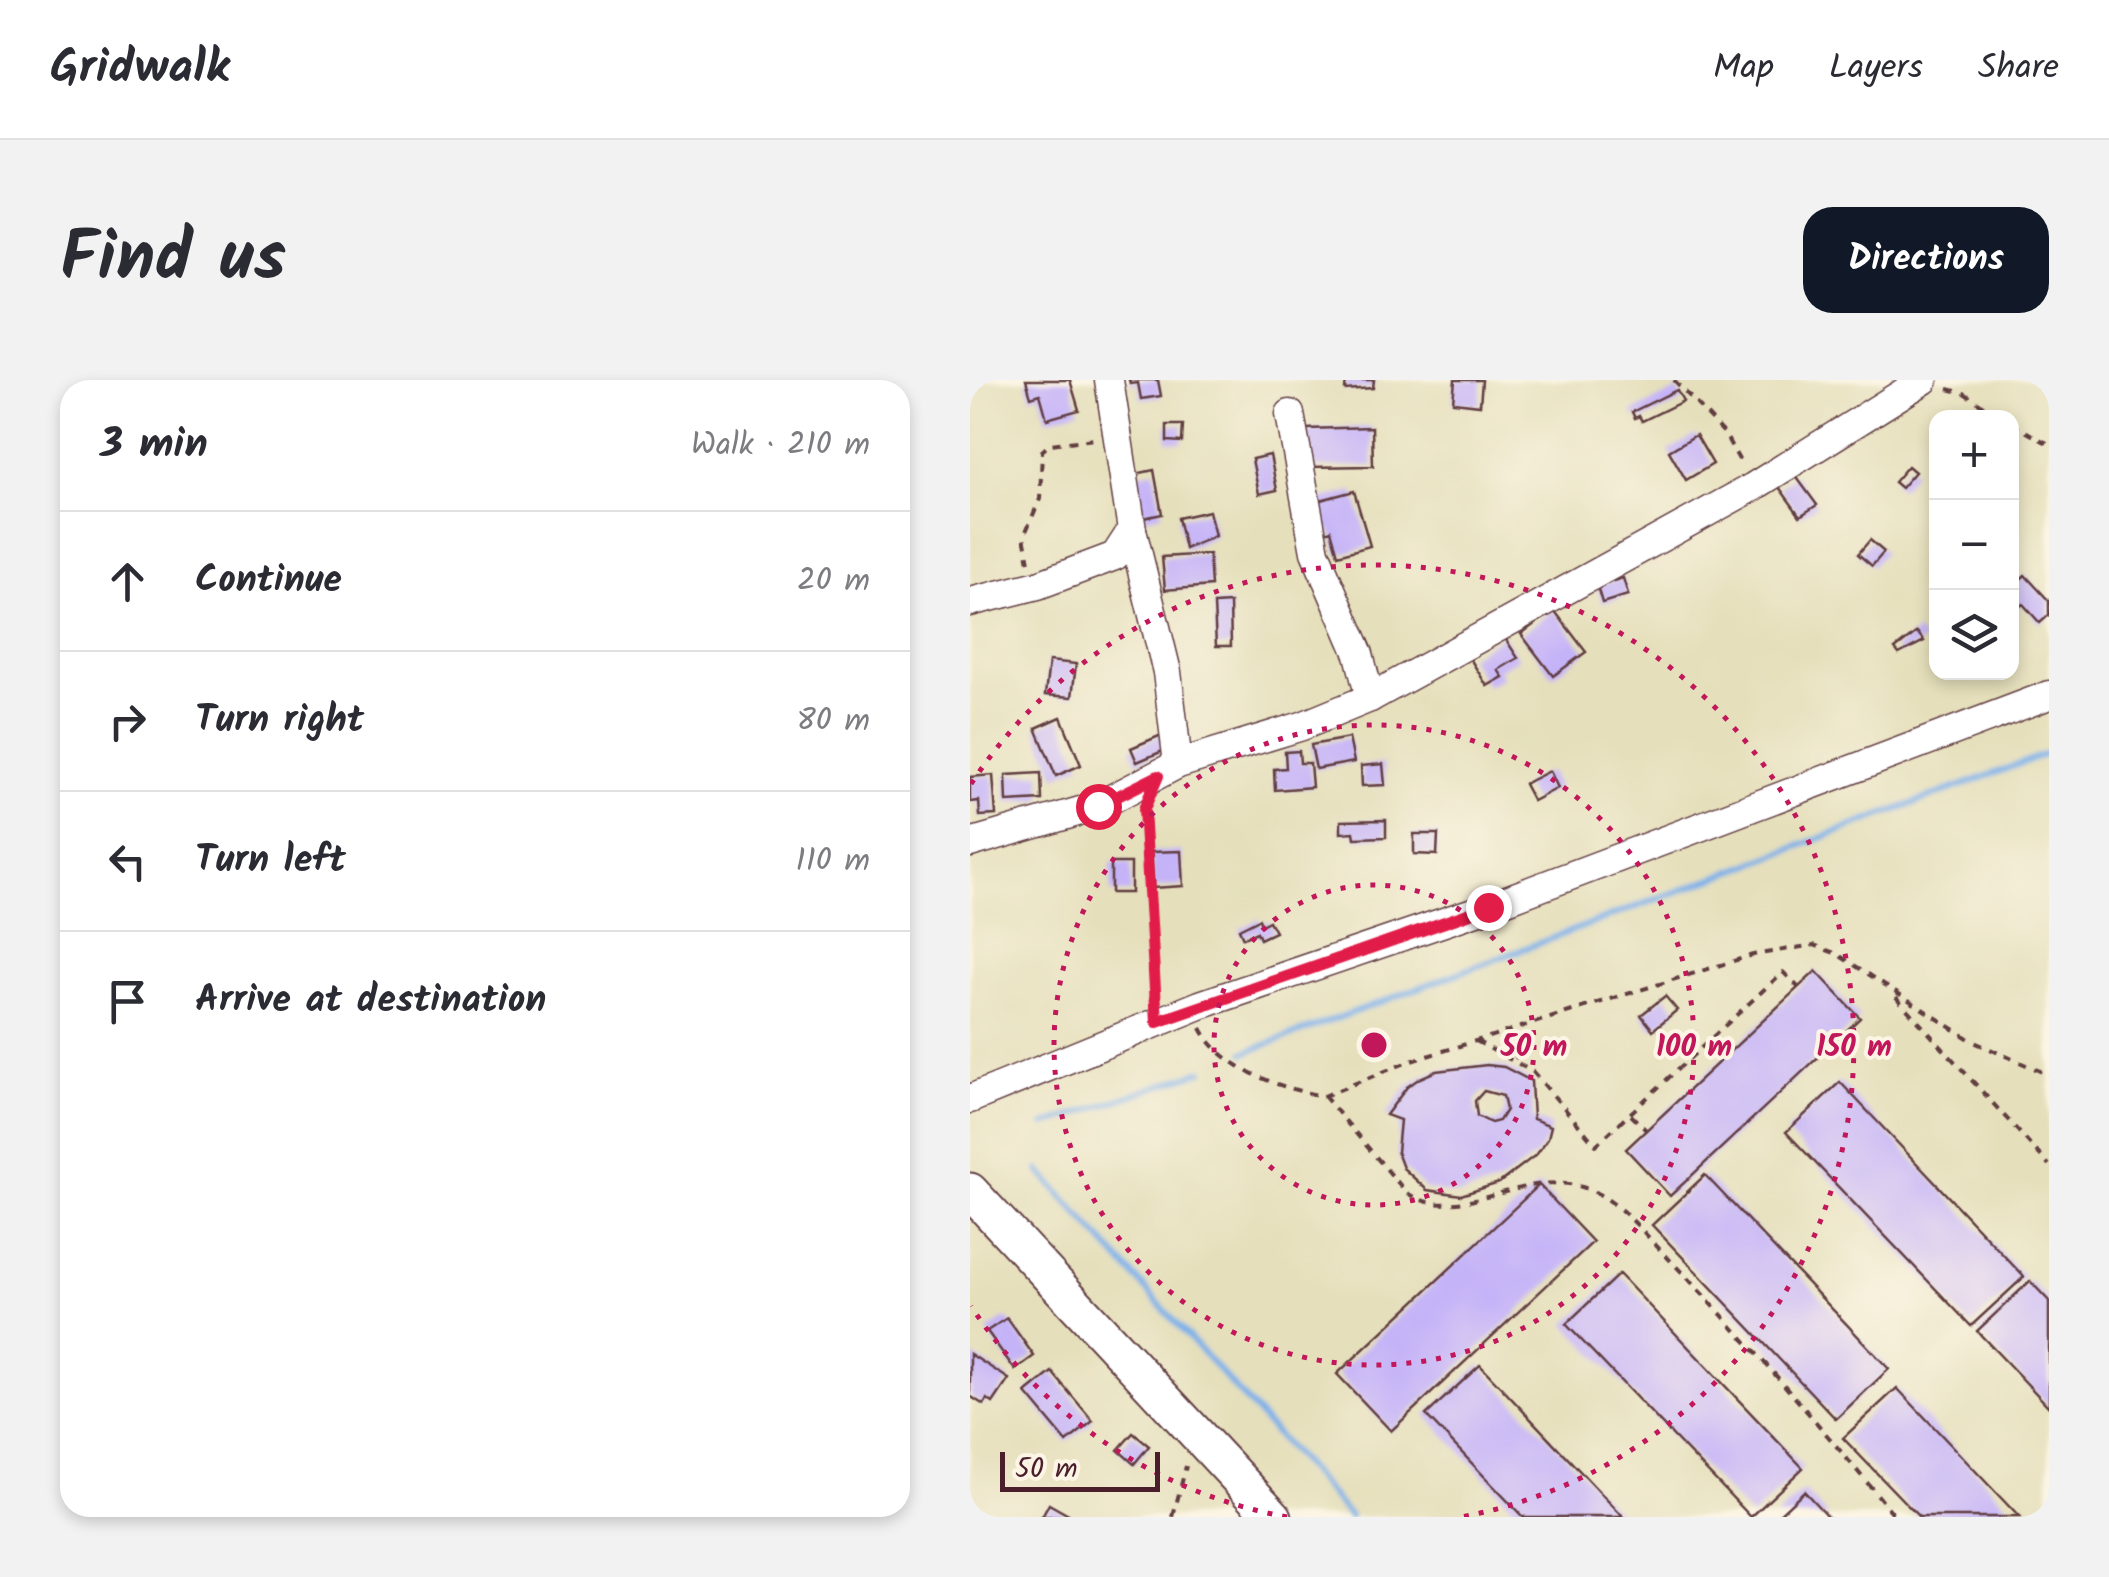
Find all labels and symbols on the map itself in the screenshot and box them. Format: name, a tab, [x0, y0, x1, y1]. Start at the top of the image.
route start	[1076, 784, 1122, 830]
route end	[1466, 885, 1512, 931]
text: 50 m	[1500, 1024, 1567, 1072]
text: 100 m	[1656, 1024, 1732, 1072]
text: 150 m	[1816, 1024, 1892, 1072]
centre of rings	[1356, 1027, 1392, 1063]
scale bar	[1000, 1447, 1160, 1492]

